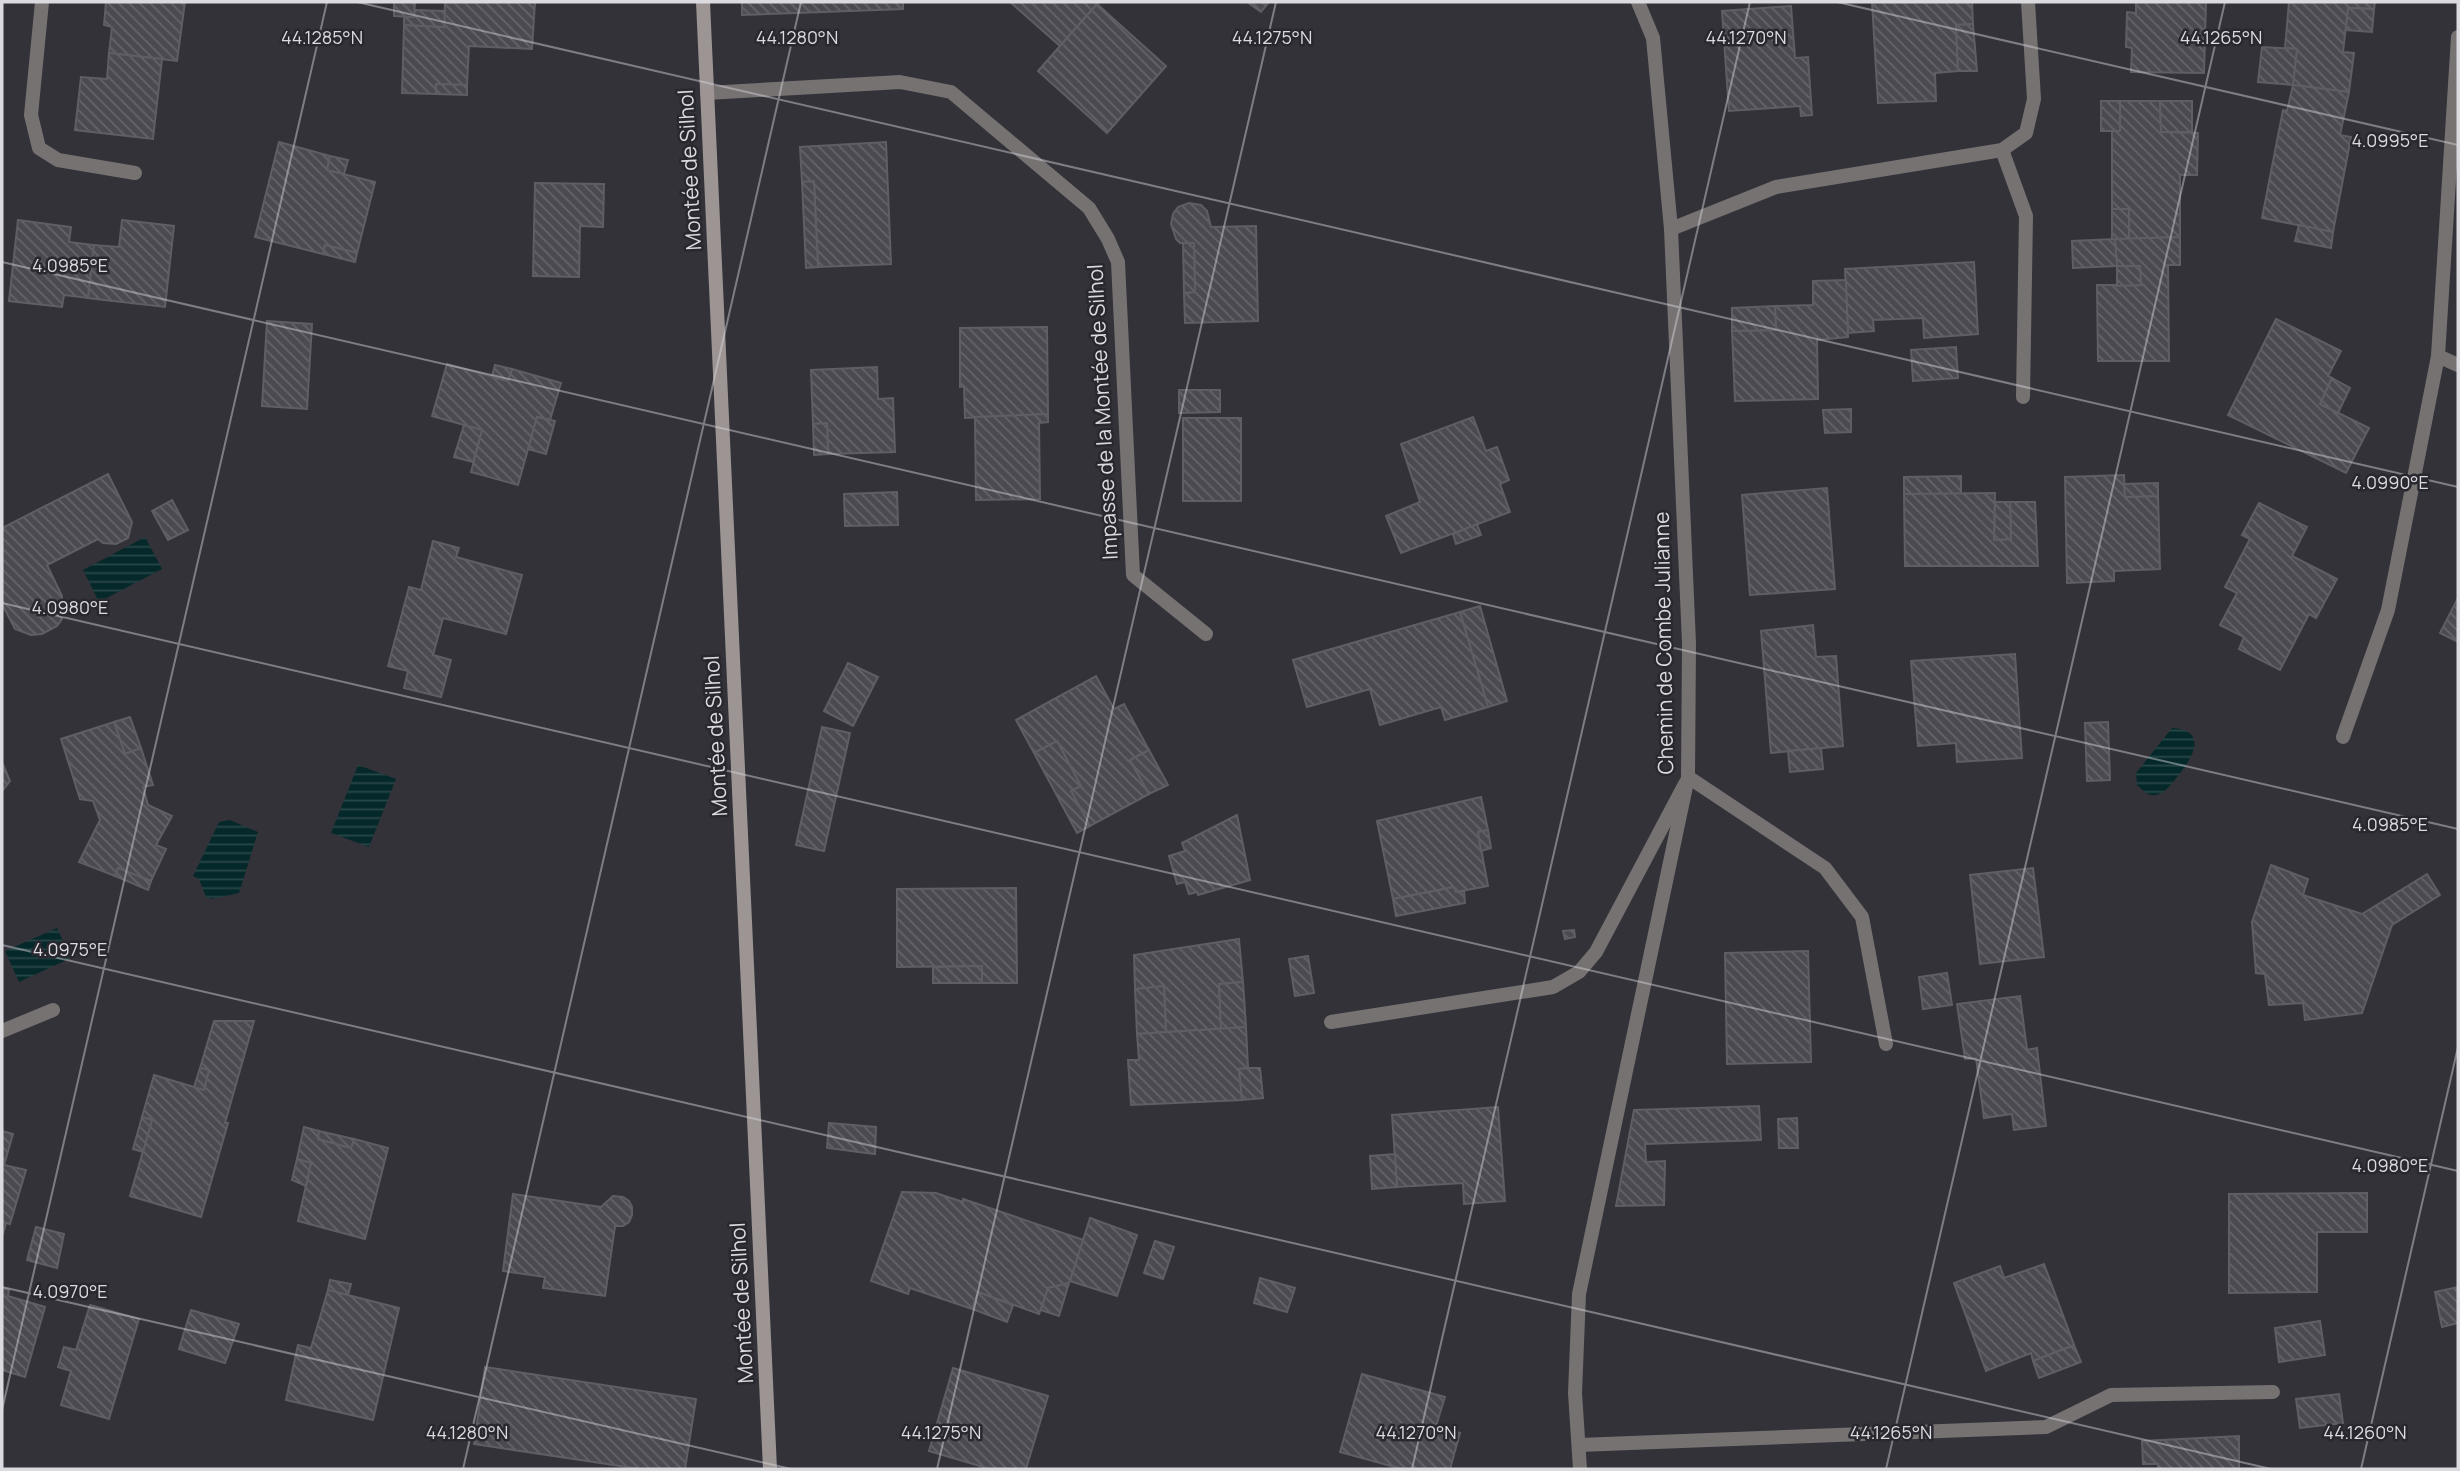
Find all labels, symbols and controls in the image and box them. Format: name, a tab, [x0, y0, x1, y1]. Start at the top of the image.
text: 44.1285°N	[281, 25, 363, 49]
text: 44.1280°N	[756, 25, 838, 49]
text: 44.1275°N	[1232, 25, 1312, 49]
text: 44.1270°N	[1705, 25, 1787, 49]
text: 44.1265°N	[2180, 25, 2262, 49]
street label: Montée de Silhol	[671, 89, 707, 251]
text: 4.0995°E	[2352, 128, 2428, 152]
text: 4.0985°E	[32, 253, 108, 277]
street label: Impasse de la Montée de Silhol	[1080, 263, 1124, 561]
text: 4.0990°E	[2351, 470, 2429, 494]
street label: Chemin de Combe Julianne	[1647, 511, 1679, 775]
text: 4.0980°E	[32, 595, 108, 619]
street label: Montée de Silhol	[697, 655, 733, 817]
text: 4.0985°E	[2352, 812, 2428, 836]
text: 4.0975°E	[33, 937, 107, 961]
text: 4.0980°E	[2352, 1153, 2428, 1177]
street label: Montée de Silhol	[723, 1222, 759, 1384]
text: 4.0970°E	[32, 1279, 108, 1303]
text: 44.1280°N	[426, 1420, 508, 1444]
text: 44.1275°N	[901, 1420, 981, 1444]
text: 44.1270°N	[1375, 1420, 1457, 1444]
text: 44.1265°N	[1850, 1420, 1932, 1444]
text: 44.1260°N	[2323, 1420, 2407, 1444]

